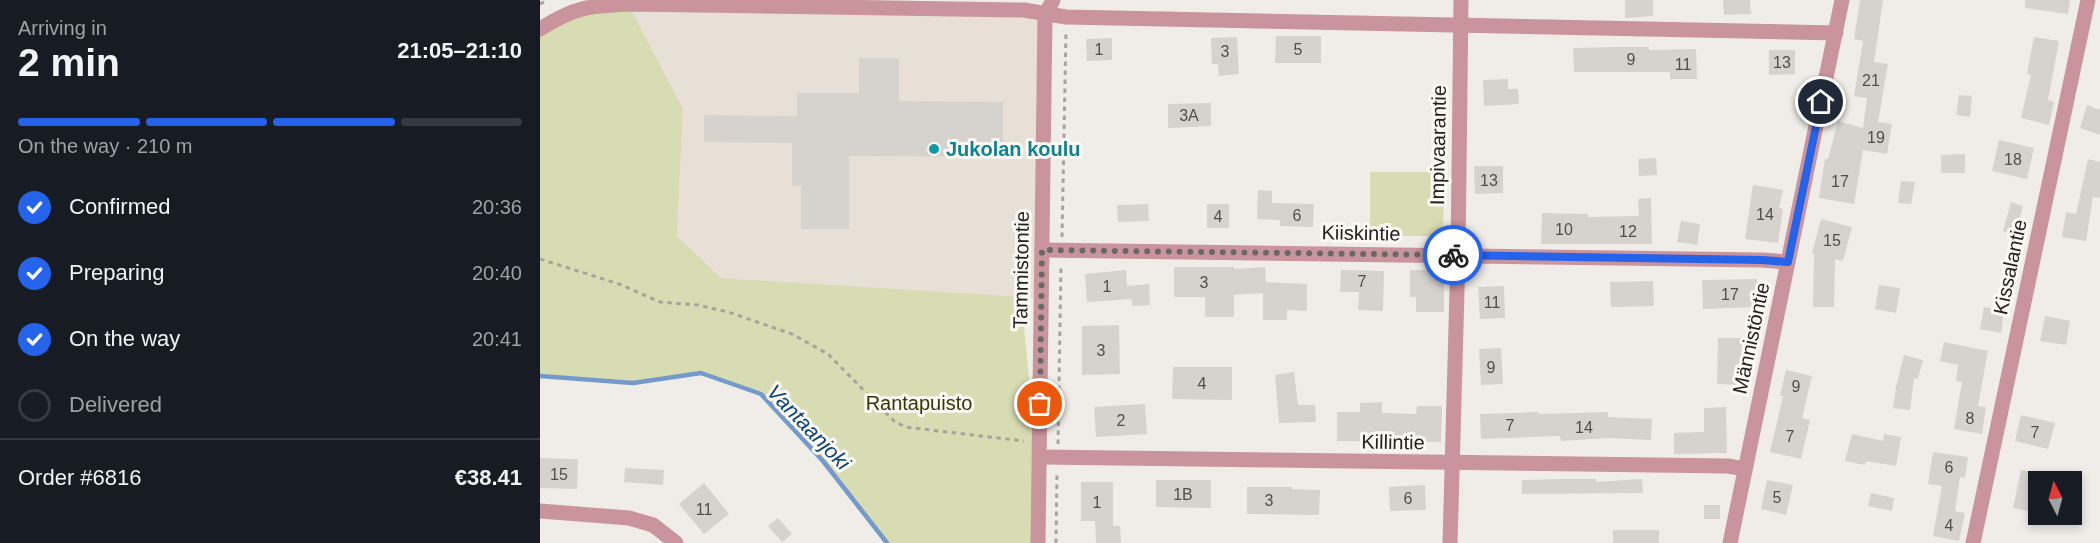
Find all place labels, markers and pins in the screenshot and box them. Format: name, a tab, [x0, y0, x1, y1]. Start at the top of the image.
pin	[1795, 76, 1846, 127]
place label: Jukolan koulu	[946, 138, 1080, 160]
marker: Jukolan koulu	[927, 142, 941, 156]
pin	[1014, 378, 1065, 429]

